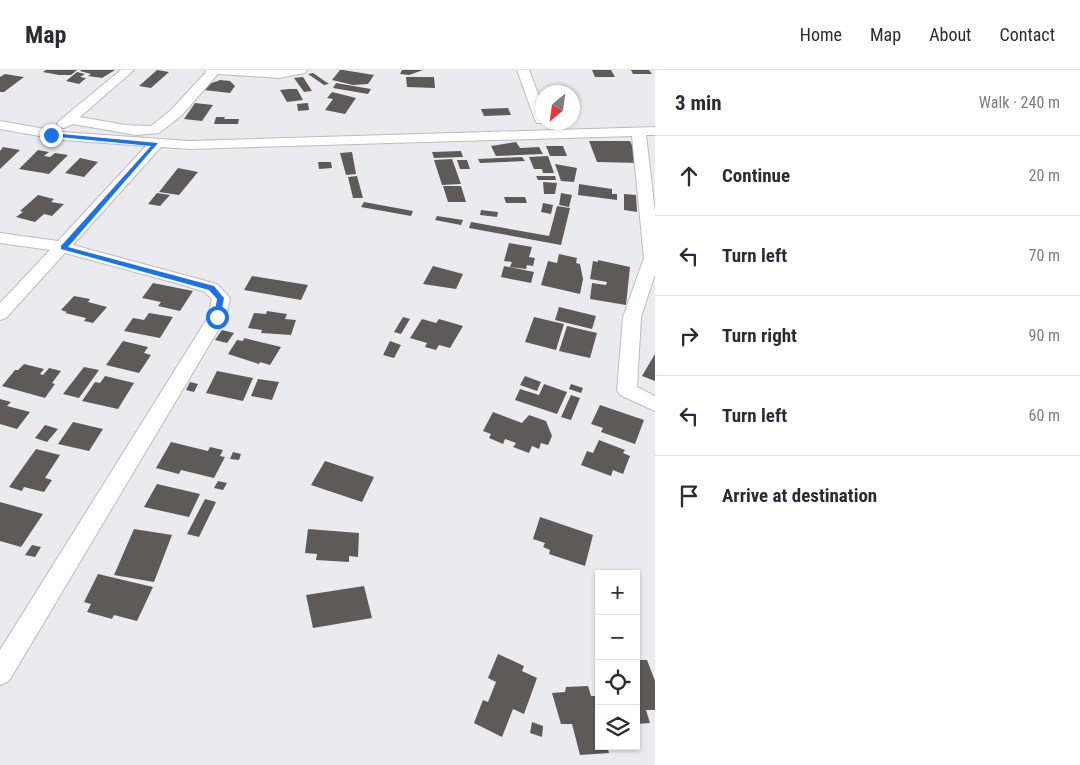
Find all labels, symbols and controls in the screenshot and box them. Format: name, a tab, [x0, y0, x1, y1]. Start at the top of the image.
text: Map	[25, 21, 66, 49]
text: Home	[800, 24, 842, 45]
text: Map	[870, 24, 901, 45]
text: About	[929, 24, 971, 45]
text: Contact	[999, 24, 1055, 45]
north arrow	[535, 85, 580, 130]
text: 3 min	[675, 91, 722, 115]
text: Walk · 240 m	[979, 93, 1060, 112]
route end	[40, 124, 63, 147]
icon: ahead	[675, 162, 703, 190]
text: Continue	[722, 164, 790, 187]
text: 20 m	[1028, 166, 1060, 185]
icon: left	[675, 242, 703, 270]
text: Turn left	[722, 244, 787, 267]
text: 70 m	[1028, 246, 1060, 265]
route start	[206, 306, 229, 329]
icon: right	[675, 322, 703, 350]
text: Turn right	[722, 324, 797, 347]
text: 90 m	[1028, 326, 1060, 345]
icon: left	[675, 402, 703, 430]
text: Turn left	[722, 404, 787, 427]
text: 60 m	[1028, 406, 1060, 425]
icon: arrive	[675, 482, 703, 510]
text: Arrive at destination	[722, 484, 877, 507]
map controls	[595, 570, 640, 750]
button: +	[595, 570, 640, 615]
button: −	[595, 615, 640, 660]
button: locate	[595, 660, 640, 705]
button: layers	[595, 705, 640, 750]

